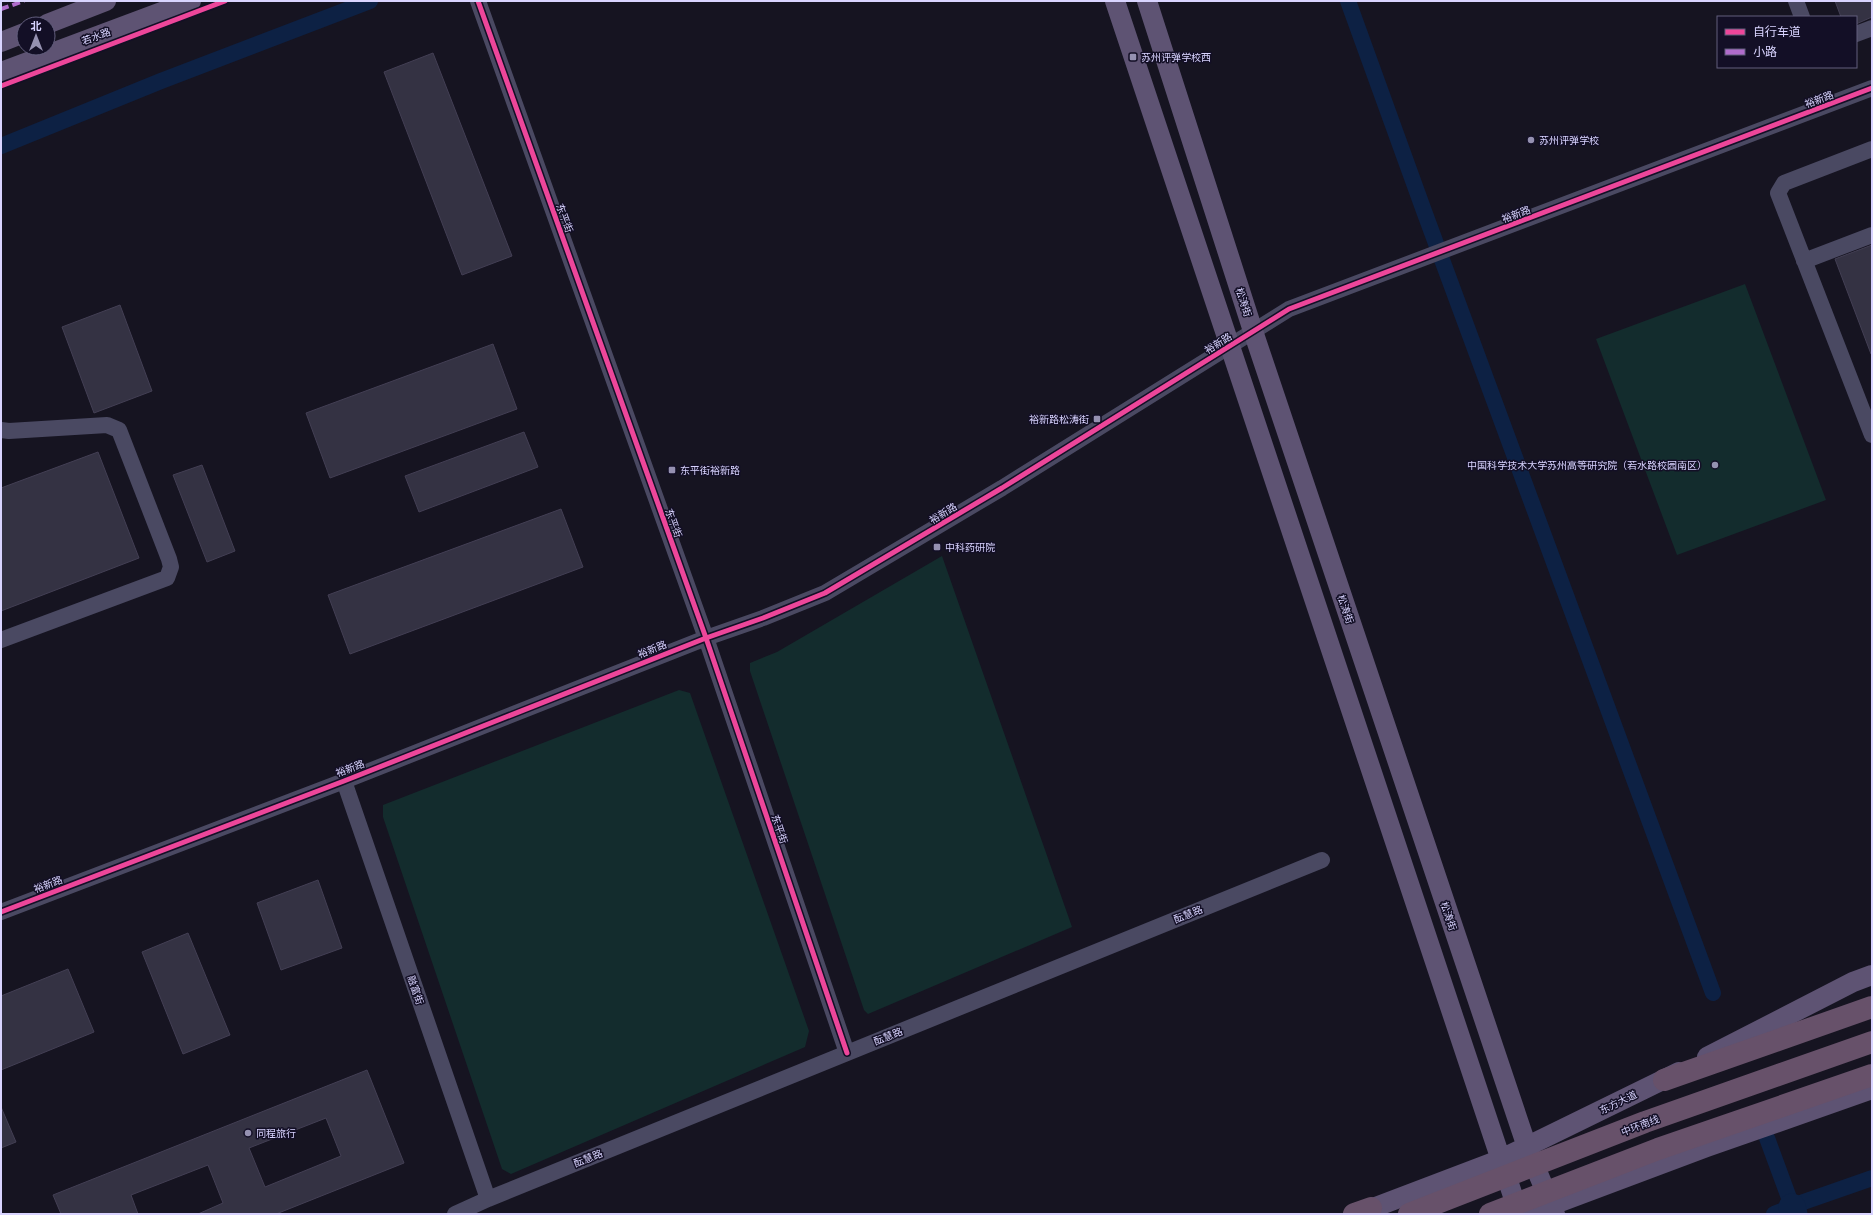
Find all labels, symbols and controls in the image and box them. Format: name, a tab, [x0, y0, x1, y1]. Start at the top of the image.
north arrow	[16, 16, 56, 56]
legend	[1717, 16, 1857, 68]
text: 北	[31, 19, 42, 33]
text: 自行车道	[1753, 24, 1801, 39]
street label: 若水路	[80, 25, 112, 48]
text: 小路	[1753, 44, 1777, 59]
place label: 苏州评弹学校西	[1141, 51, 1211, 64]
marker: 苏州评弹学校西	[1128, 52, 1138, 62]
street label: 裕新路	[1803, 88, 1836, 111]
place label: 苏州评弹学校	[1539, 134, 1599, 147]
marker: 苏州评弹学校	[1526, 135, 1536, 145]
street label: 东平街	[553, 202, 576, 234]
street label: 裕新路	[1500, 203, 1533, 226]
street label: 松涛街	[1233, 286, 1254, 318]
street label: 裕新路	[1202, 330, 1234, 357]
place label: 裕新路松涛街	[1029, 413, 1089, 426]
marker: 裕新路松涛街	[1092, 414, 1102, 424]
place label: 中国科学技术大学苏州高等研究院（若水路校园南区）	[1467, 459, 1707, 472]
marker: 中国科学技术大学苏州高等研究院（若水路校园南区）	[1710, 460, 1720, 470]
place label: 东平街裕新路	[680, 464, 740, 477]
marker: 东平街裕新路	[667, 465, 677, 475]
street label: 裕新路	[927, 500, 959, 527]
street label: 东平街	[662, 507, 685, 539]
place label: 中科药研院	[945, 541, 995, 554]
marker: 中科药研院	[932, 542, 942, 552]
street label: 松涛街	[1334, 593, 1357, 625]
street label: 裕新路	[636, 638, 669, 661]
street label: 裕新路	[334, 757, 367, 780]
street label: 东平街	[768, 813, 791, 845]
street label: 裕新路	[32, 873, 65, 896]
street label: 松涛街	[1437, 900, 1460, 932]
street label: 酝慧路	[1172, 903, 1205, 926]
street label: 融富街	[404, 974, 427, 1006]
street label: 酝慧路	[872, 1025, 905, 1048]
street label: 东方大道	[1597, 1088, 1639, 1117]
street label: 中环南线	[1619, 1112, 1661, 1139]
place label: 同程旅行	[256, 1127, 296, 1140]
marker: 同程旅行	[243, 1128, 253, 1138]
street label: 酝慧路	[572, 1147, 605, 1170]

